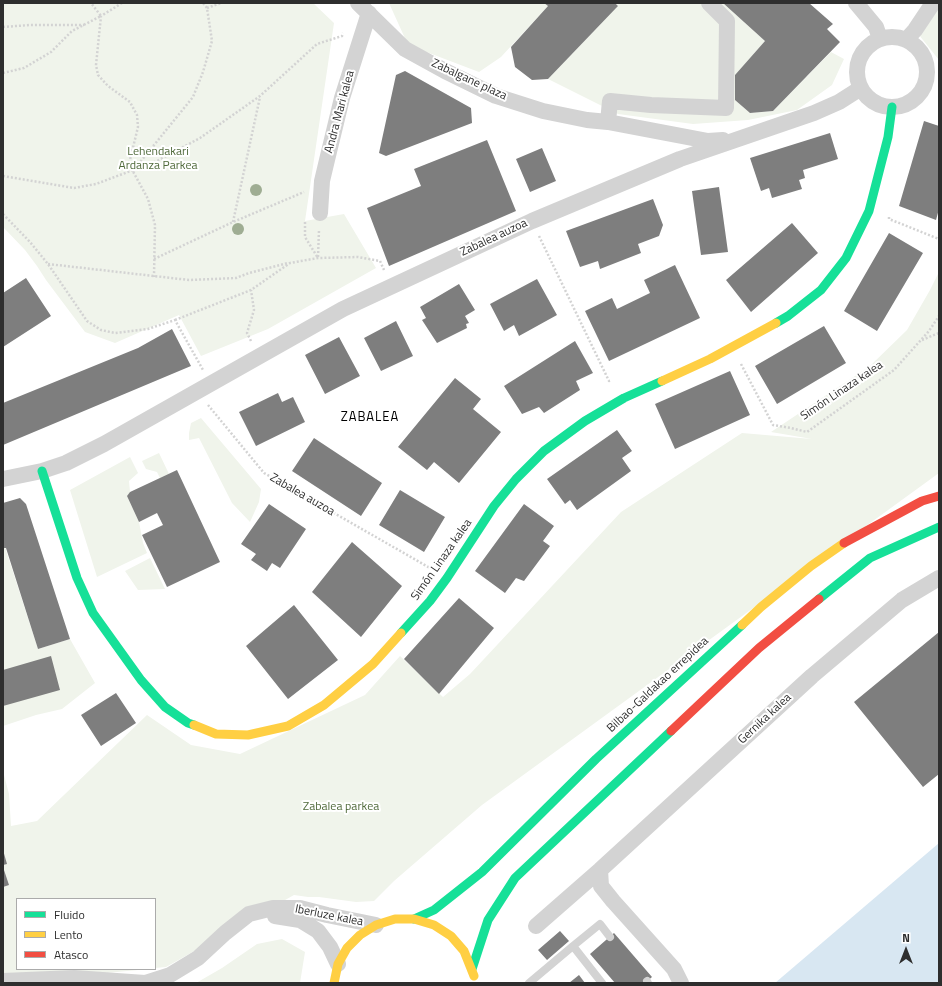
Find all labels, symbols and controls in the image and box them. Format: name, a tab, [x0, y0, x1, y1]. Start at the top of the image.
street label: Zabalgane plaza	[429, 56, 509, 104]
street label: Andra Mari kalea	[322, 69, 358, 155]
park label: Lehendakari Ardanza Parkea	[119, 145, 197, 173]
street label: Zabalea auzoa	[458, 216, 530, 260]
street label: Simón Linaza kalea	[798, 358, 886, 424]
district label: ZABALEA	[341, 410, 399, 426]
street label: Zabalea auzoa	[267, 471, 337, 519]
street label: Simón Linaza kalea	[409, 517, 475, 603]
street label: Bilbao-Galdakao errepidea	[604, 634, 712, 736]
street label: Gernika kalea	[735, 691, 795, 747]
park label: Zabalea parkea	[303, 800, 379, 814]
legend	[16, 898, 156, 970]
street label: Iberluze kalea	[294, 902, 364, 930]
text: Fluido	[54, 905, 85, 924]
text: Lento	[54, 925, 83, 944]
north arrow	[886, 930, 926, 970]
text: N	[902, 930, 910, 946]
text: Atasco	[54, 945, 88, 964]

